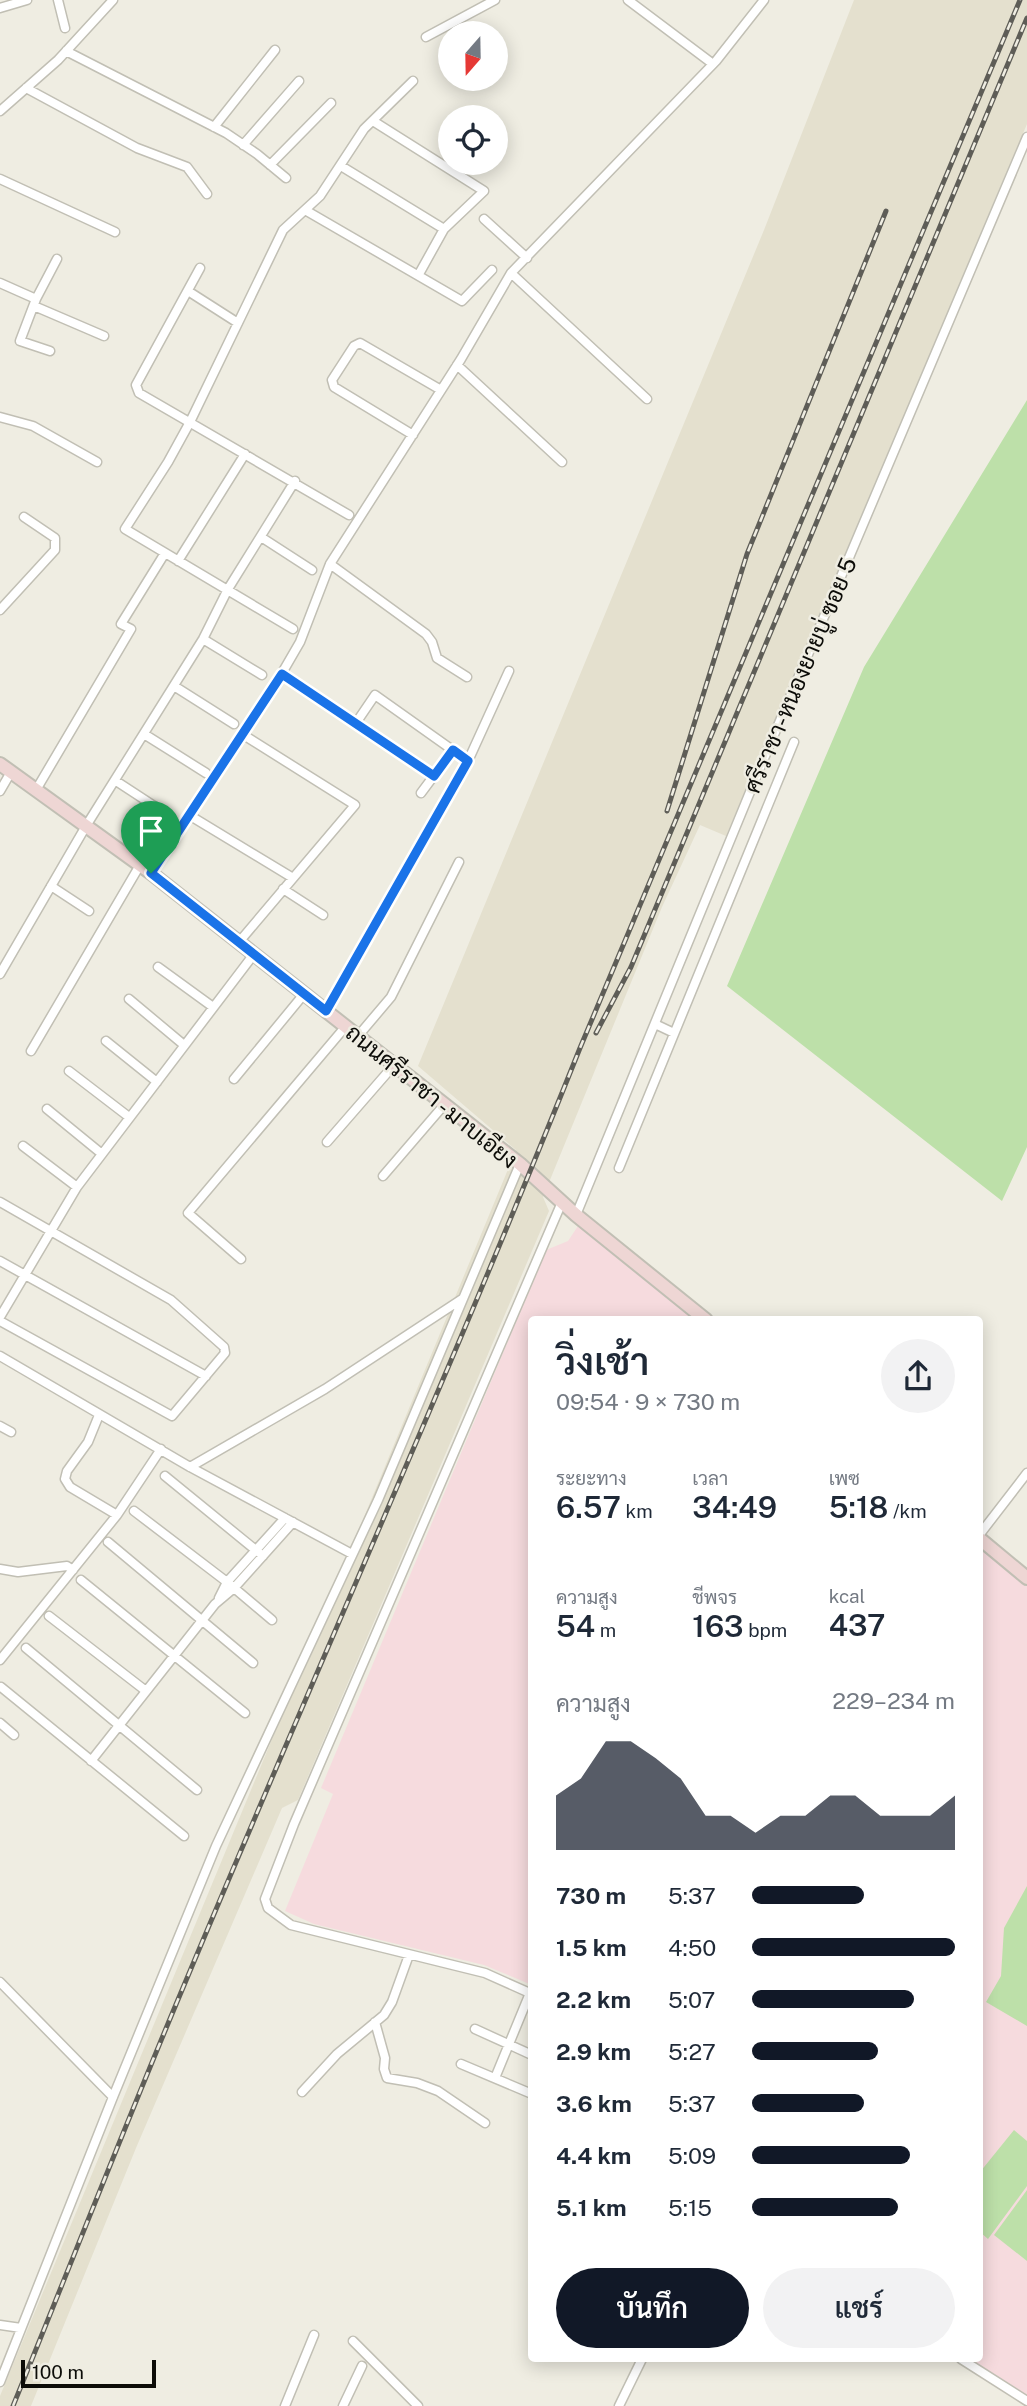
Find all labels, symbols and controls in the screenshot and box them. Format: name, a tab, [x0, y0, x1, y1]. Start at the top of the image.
north arrow	[438, 21, 508, 91]
map controls	[438, 21, 508, 175]
button: locate	[438, 105, 508, 175]
street label: ศรีราชา-หนองยายบู่ ซอย 5	[737, 553, 866, 798]
pin	[121, 801, 181, 873]
icon: arrive	[132, 812, 170, 850]
street label: ถนนศรีราชา - มาบเอียง	[341, 1018, 524, 1173]
text: วิ่งเช้า	[556, 1339, 649, 1384]
button: share	[881, 1339, 955, 1413]
text: 09:54 · 9 × 730 m	[556, 1388, 740, 1415]
text: ระยะทาง	[556, 1467, 627, 1489]
text: เวลา	[692, 1467, 728, 1489]
text: เพซ	[829, 1467, 860, 1489]
text: 6.57	[556, 1489, 621, 1525]
text: 34:49	[692, 1489, 777, 1525]
text: 5:18	[829, 1489, 888, 1525]
text: km	[621, 1500, 653, 1522]
text: /km	[888, 1500, 927, 1522]
text: kcal	[829, 1585, 865, 1607]
text: ความสูง	[556, 1586, 618, 1608]
text: ชีพจร	[692, 1586, 737, 1608]
text: 437	[829, 1607, 885, 1643]
text: 54	[556, 1608, 595, 1644]
text: 163	[692, 1608, 744, 1644]
text: m	[595, 1619, 616, 1641]
text: bpm	[744, 1619, 787, 1641]
text: 229–234 m	[832, 1687, 955, 1714]
text: ความสูง	[556, 1690, 631, 1717]
text: 730 m	[556, 1882, 626, 1909]
text: 5:37	[668, 1882, 716, 1909]
text: 1.5 km	[556, 1934, 627, 1961]
text: 4:50	[668, 1934, 716, 1961]
text: 2.2 km	[556, 1986, 631, 2013]
text: 5:07	[668, 1986, 715, 2013]
text: 2.9 km	[556, 2038, 631, 2065]
text: 5:27	[668, 2038, 716, 2065]
text: 3.6 km	[556, 2090, 632, 2117]
text: 5:37	[668, 2090, 716, 2117]
text: 4.4 km	[556, 2142, 631, 2169]
text: 5:09	[668, 2142, 716, 2169]
text: 5.1 km	[556, 2194, 627, 2221]
text: 5:15	[668, 2194, 712, 2221]
button: บันทึก	[556, 2268, 749, 2348]
button: แชร์	[763, 2268, 955, 2348]
scale bar	[21, 2357, 156, 2389]
text: 100 m	[32, 2361, 84, 2383]

